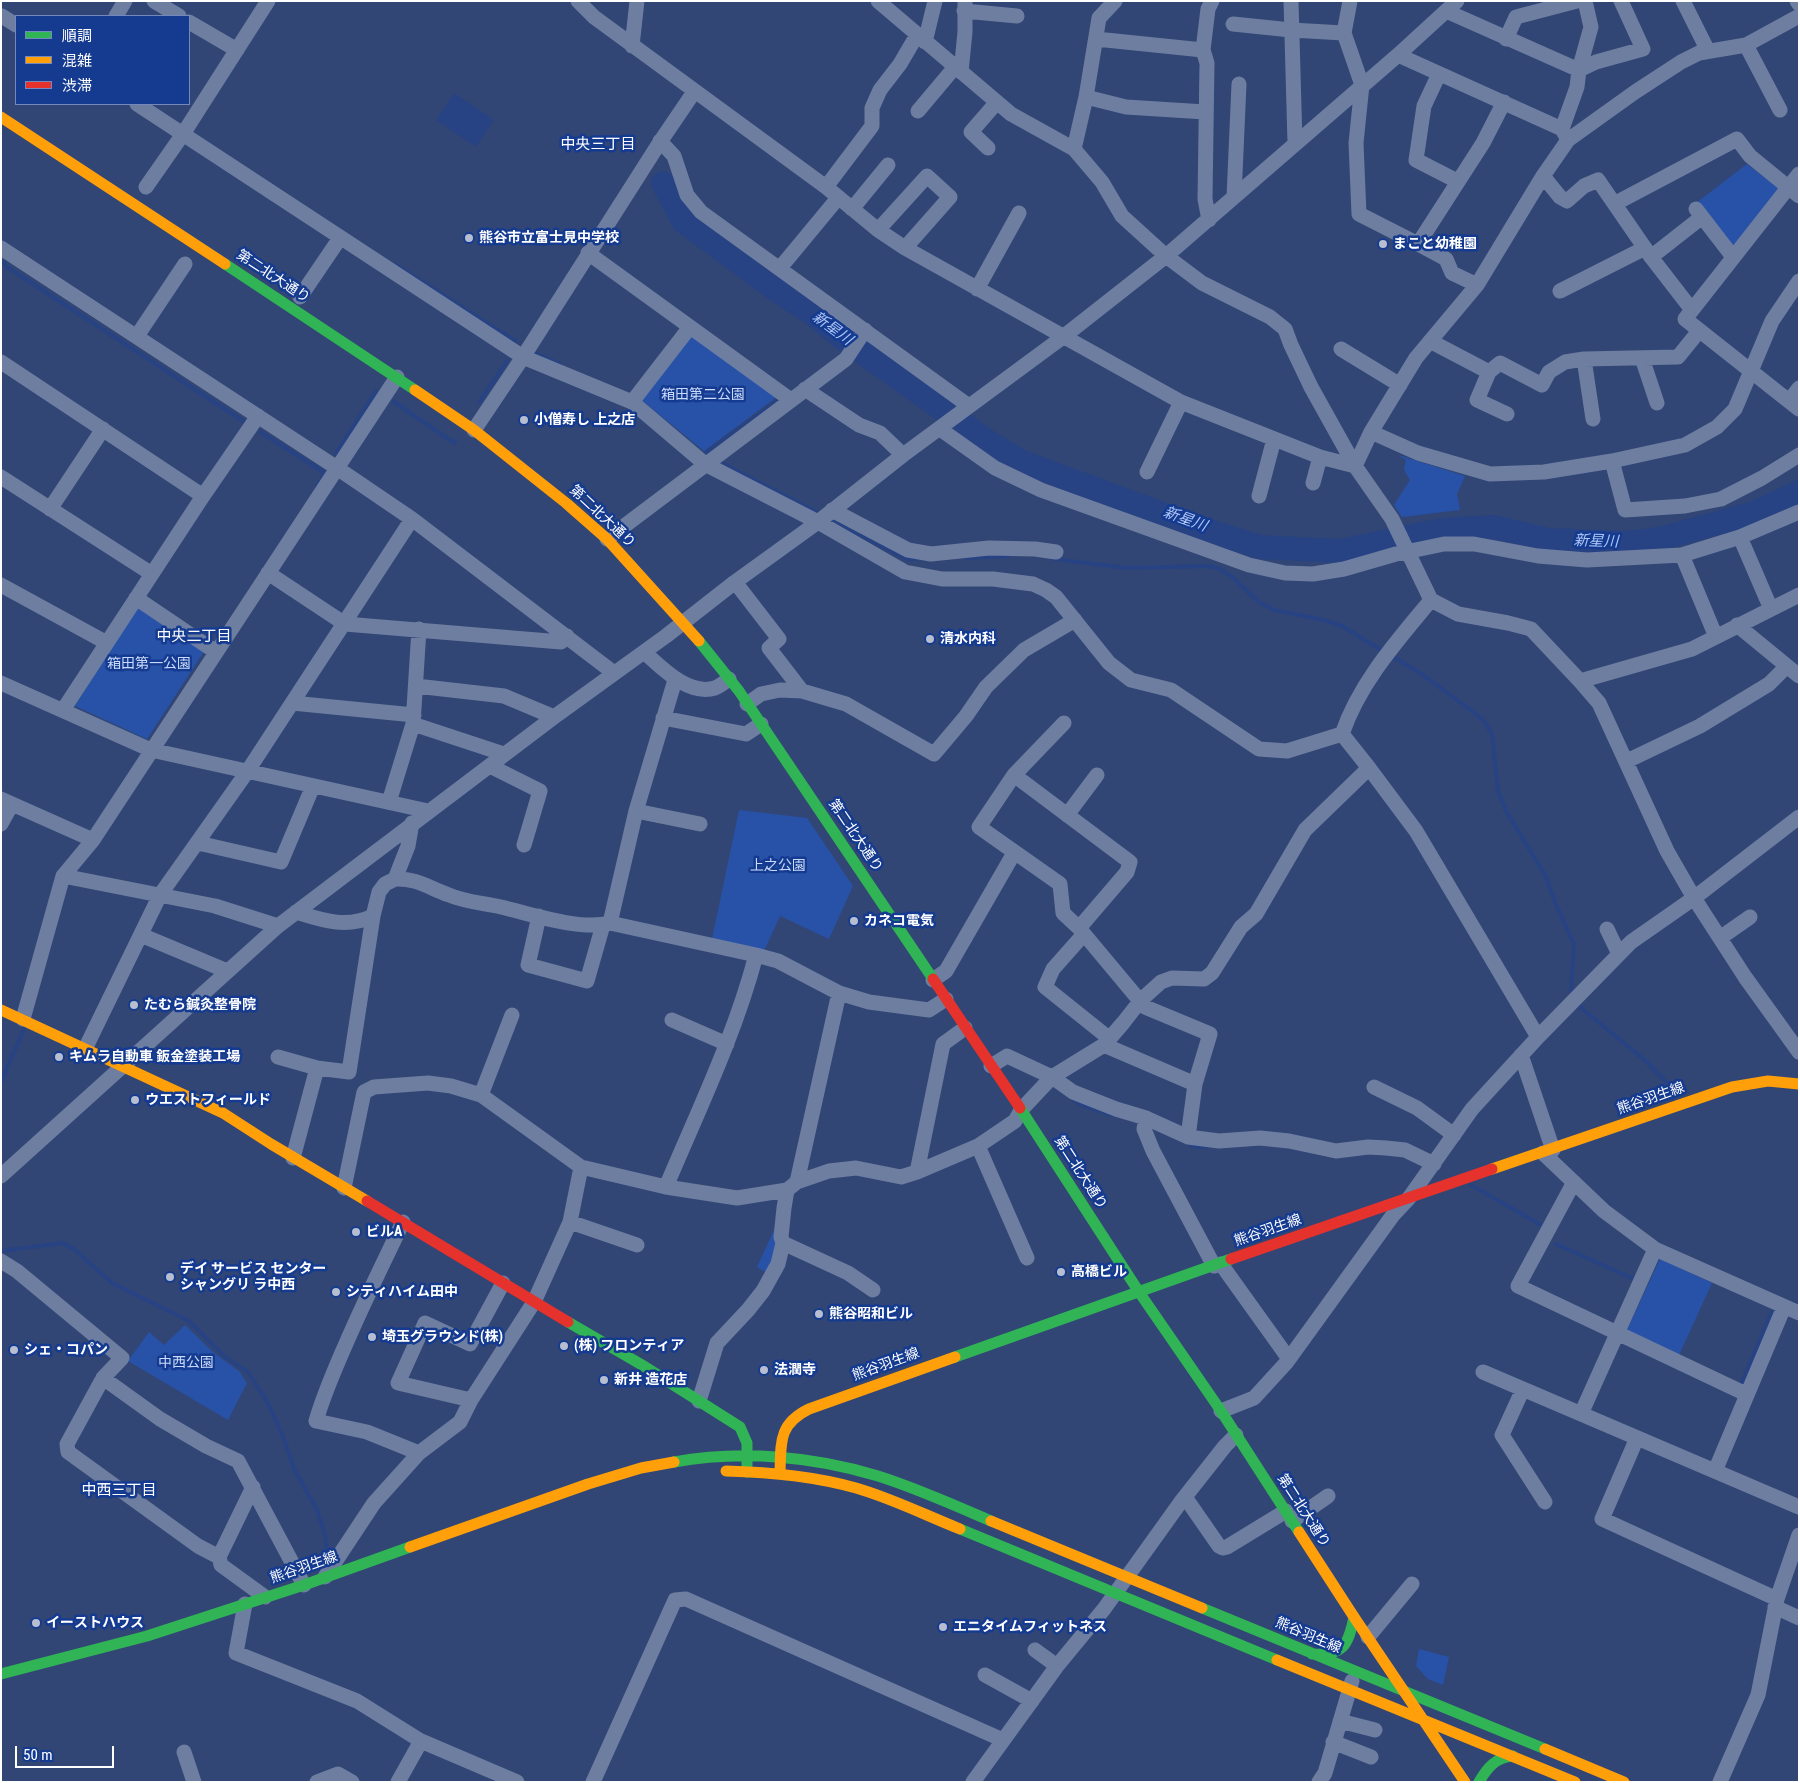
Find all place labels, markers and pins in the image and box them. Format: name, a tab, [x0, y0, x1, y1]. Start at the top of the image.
place label: 熊谷市立富士見中学校	[479, 230, 619, 246]
marker: 熊谷市立富士見中学校	[463, 232, 475, 244]
place label: まこと幼稚園	[1393, 236, 1477, 252]
marker: まこと幼稚園	[1377, 238, 1389, 250]
place label: 小僧寿し 上之店	[534, 412, 635, 428]
marker: 小僧寿し 上之店	[518, 414, 530, 426]
place label: 清水内科	[940, 631, 996, 647]
marker: 清水内科	[924, 633, 936, 645]
place label: カネコ電気	[864, 913, 934, 929]
marker: カネコ電気	[848, 915, 860, 927]
place label: たむら鍼灸整骨院	[144, 997, 256, 1013]
marker: たむら鍼灸整骨院	[128, 999, 140, 1011]
place label: キムラ自動車 鈑金塗装工場	[69, 1049, 240, 1065]
marker: キムラ自動車 鈑金塗装工場	[53, 1051, 65, 1063]
place label: ウエストフィールド	[145, 1092, 271, 1108]
marker: ウエストフィールド	[129, 1094, 141, 1106]
place label: ビルA	[366, 1224, 402, 1240]
marker: ビルA	[350, 1226, 362, 1238]
place label: デイ サービス センター シャングリ ラ中西	[180, 1261, 326, 1294]
place label: 高橋ビル	[1071, 1264, 1127, 1280]
marker: 高橋ビル	[1055, 1266, 1067, 1278]
marker: デイ サービス センター シャングリ ラ中西	[164, 1271, 176, 1283]
place label: シティハイム田中	[346, 1284, 458, 1300]
marker: シティハイム田中	[330, 1286, 342, 1298]
place label: 熊谷昭和ビル	[829, 1306, 913, 1322]
marker: 熊谷昭和ビル	[813, 1308, 825, 1320]
place label: 埼玉グラウンド(株)	[382, 1329, 503, 1345]
marker: 埼玉グラウンド(株)	[366, 1331, 378, 1343]
place label: (株) フロンティア	[574, 1338, 684, 1354]
marker: (株) フロンティア	[558, 1340, 570, 1352]
place label: シェ・コパン	[24, 1342, 108, 1358]
marker: シェ・コパン	[8, 1344, 20, 1356]
place label: 法潤寺	[774, 1362, 816, 1378]
marker: 法潤寺	[758, 1364, 770, 1376]
place label: 新井 造花店	[614, 1372, 687, 1388]
marker: 新井 造花店	[598, 1374, 610, 1386]
place label: イーストハウス	[46, 1615, 144, 1631]
marker: イーストハウス	[30, 1617, 42, 1629]
place label: エニタイムフィットネス	[953, 1619, 1107, 1635]
marker: エニタイムフィットネス	[937, 1621, 949, 1633]

